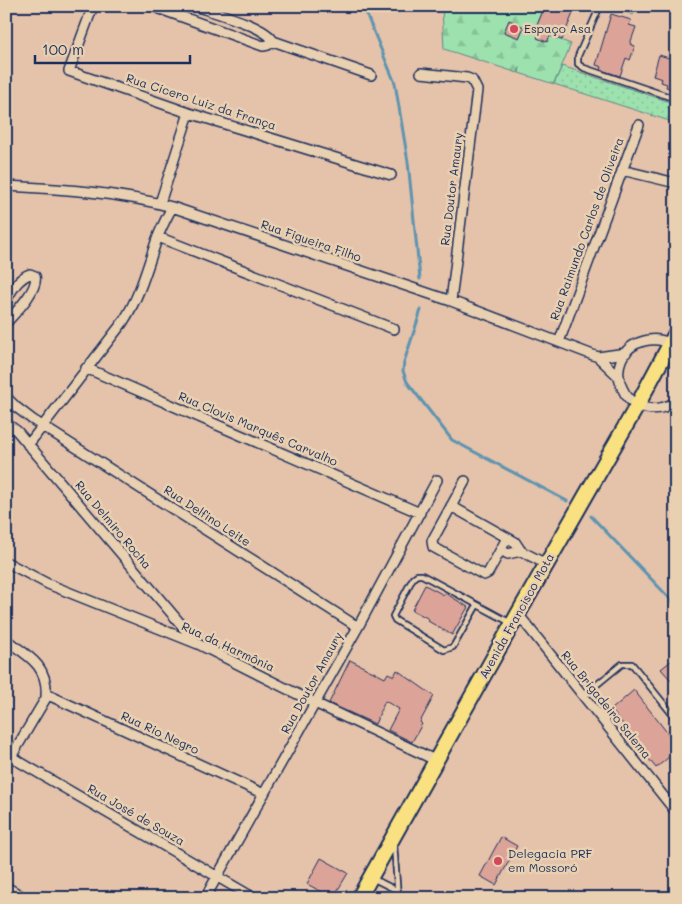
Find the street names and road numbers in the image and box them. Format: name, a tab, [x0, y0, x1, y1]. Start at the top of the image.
street label: Rua Cícero Luiz da França	[124, 69, 278, 133]
street label: Rua Doutor Amaury	[436, 131, 466, 246]
street label: Rua Raimundo Carlos de Oliveira	[545, 135, 627, 322]
street label: Rua Figueira Filho	[259, 215, 364, 265]
street label: Rua Clovis Marquês Carvalho	[176, 387, 340, 469]
street label: Rua Delmiro Rocha	[72, 477, 155, 572]
street label: Rua Delfino Leite	[161, 481, 254, 549]
street label: Avenida Francisco Mota	[475, 550, 557, 681]
street label: Rua da Harmônia	[179, 617, 278, 675]
street label: Rua Doutor Amaury	[277, 629, 346, 736]
street label: Rua Brigadeiro Salema	[558, 647, 655, 762]
street label: Rua Rio Negro	[119, 707, 202, 757]
street label: Rua José de Souza	[85, 780, 188, 849]

